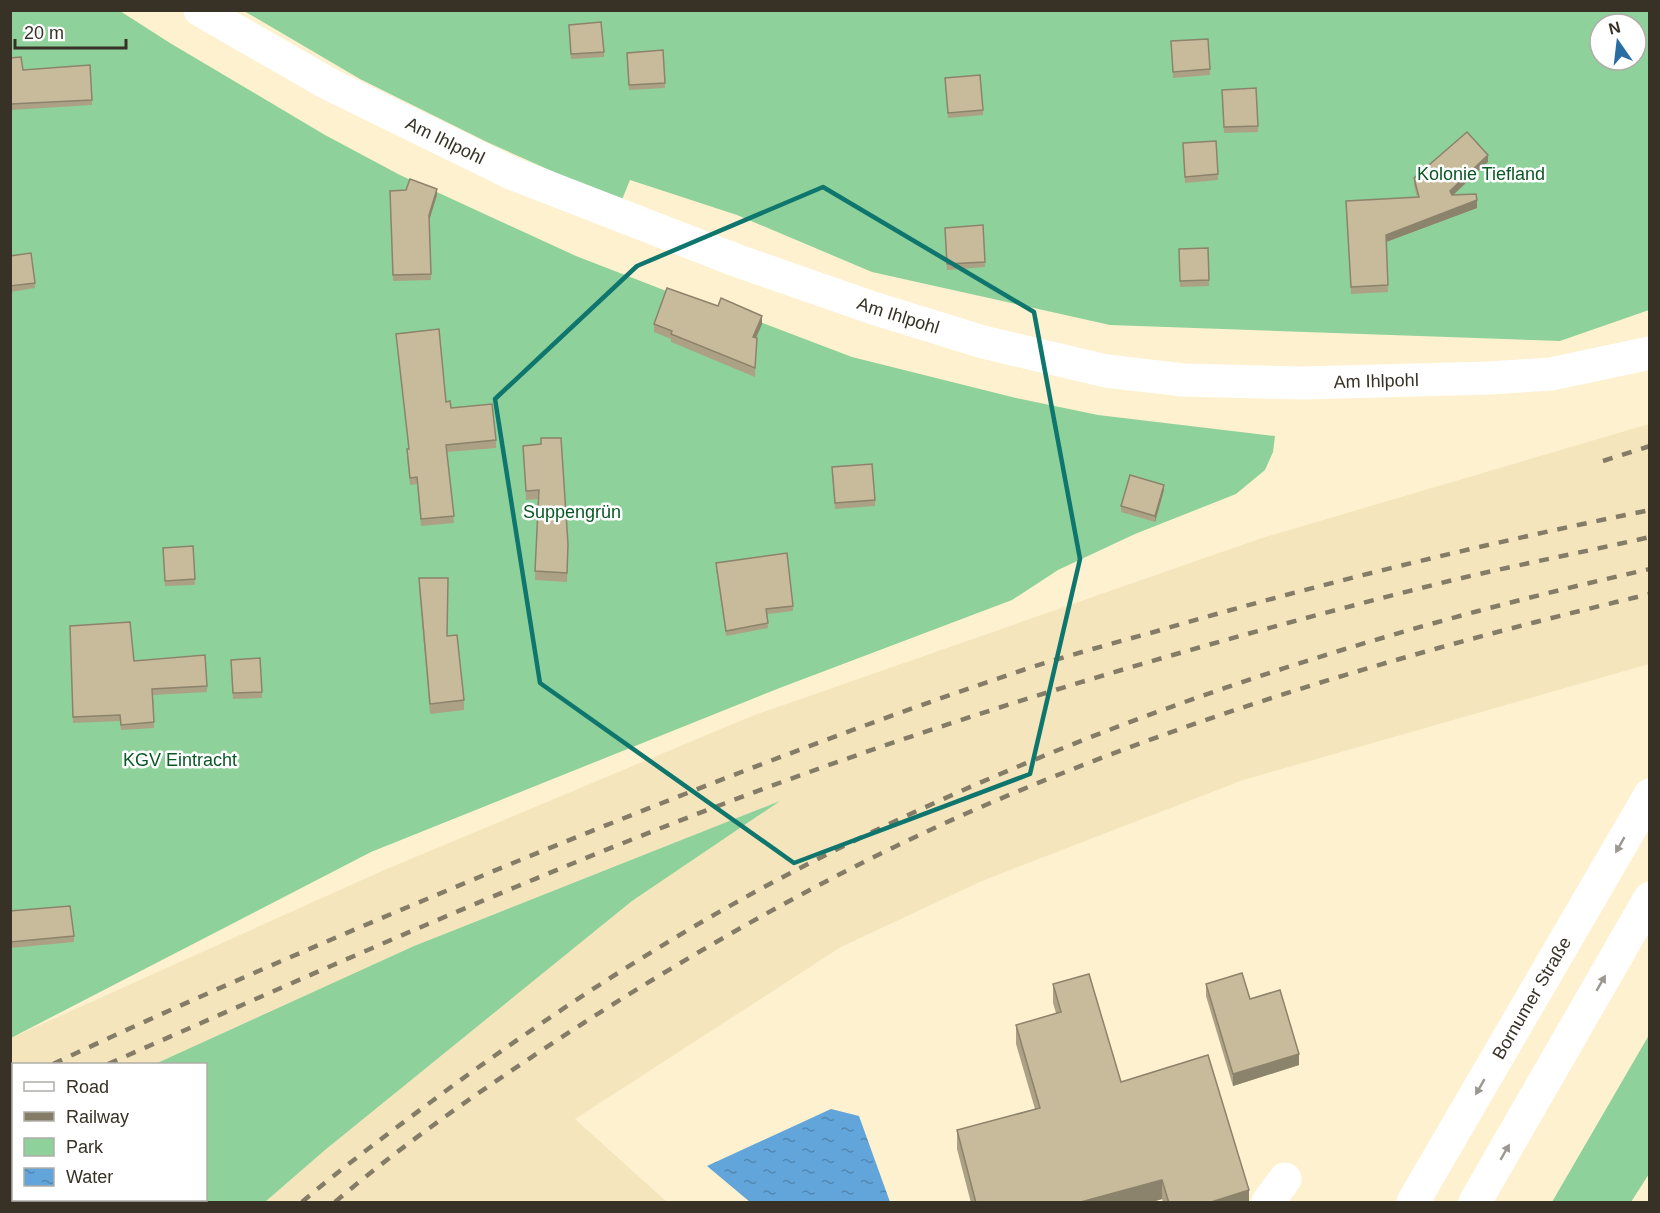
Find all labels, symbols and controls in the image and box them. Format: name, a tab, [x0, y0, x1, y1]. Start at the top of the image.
scale bar	[15, 12, 126, 50]
north arrow	[1588, 12, 1648, 72]
text: N	[1607, 18, 1622, 38]
text: 20 m	[24, 23, 64, 43]
street label: Am Ihlpohl	[403, 113, 488, 168]
park label: Kolonie Tiefland	[1417, 164, 1545, 184]
street label: Am Ihlpohl	[854, 293, 942, 338]
street label: Am Ihlpohl	[1333, 370, 1419, 392]
park label: Suppengrün	[523, 502, 621, 522]
park label: KGV Eintracht	[123, 750, 237, 770]
one-way arrow	[1615, 837, 1625, 854]
street label: Bornumer Straße	[1488, 933, 1575, 1063]
one-way arrow	[1596, 974, 1606, 991]
legend	[12, 1063, 207, 1201]
text: Road	[66, 1077, 109, 1097]
one-way arrow	[1475, 1079, 1486, 1095]
text: Railway	[66, 1107, 129, 1127]
text: Park	[66, 1137, 104, 1157]
one-way arrow	[1499, 1144, 1510, 1160]
text: Water	[66, 1167, 113, 1187]

